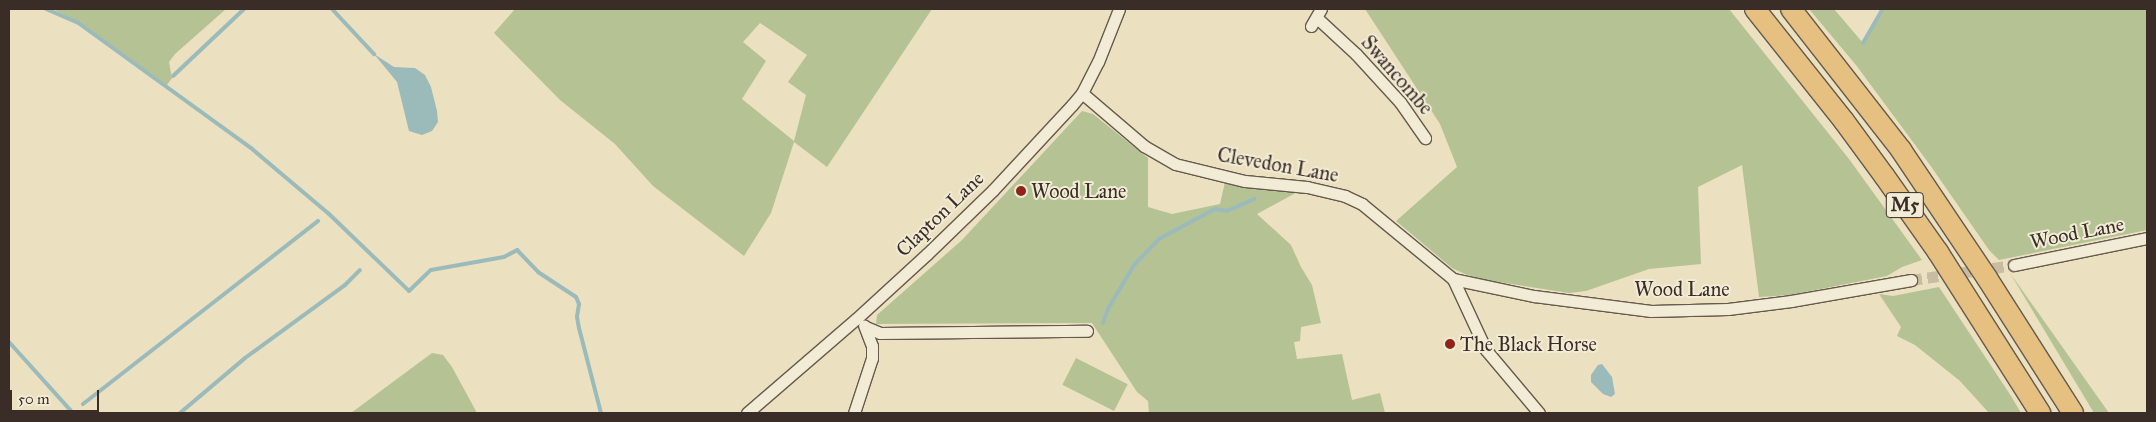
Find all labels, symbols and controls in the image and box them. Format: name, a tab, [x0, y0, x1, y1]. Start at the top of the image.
street label: Swancombe	[1356, 31, 1438, 119]
street label: Clevedon Lane	[1216, 143, 1340, 187]
street label: Clapton Lane	[891, 166, 989, 262]
place label: Wood Lane	[1031, 179, 1126, 203]
marker: Wood Lane	[1015, 185, 1027, 197]
road number: M5	[1885, 188, 1925, 222]
street label: Wood Lane	[2028, 212, 2126, 254]
street label: Wood Lane	[1634, 277, 1730, 301]
place label: The Black Horse	[1460, 332, 1597, 356]
marker: The Black Horse	[1444, 338, 1456, 350]
scale bar	[12, 380, 101, 412]
text: 50 m	[18, 390, 50, 408]

